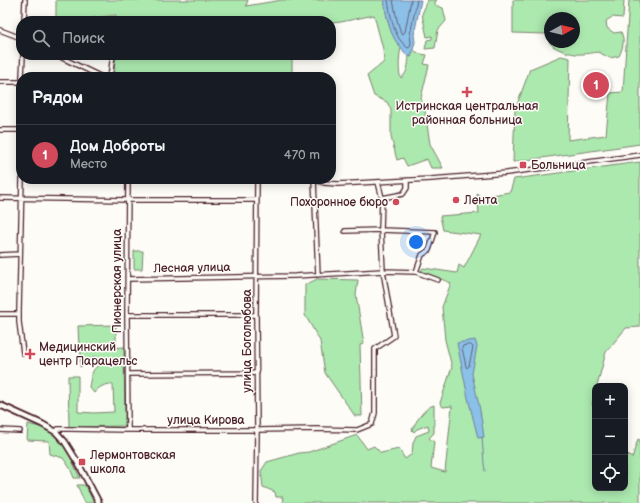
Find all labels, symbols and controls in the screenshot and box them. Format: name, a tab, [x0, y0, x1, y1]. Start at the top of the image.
north arrow	[544, 12, 580, 48]
search box	[16, 16, 336, 60]
icon: search	[30, 27, 52, 49]
text: Поиск	[62, 29, 105, 48]
pin: 1	[583, 70, 609, 100]
marker: Истринская центральная районная больница	[461, 86, 473, 98]
text: Рядом	[32, 88, 83, 108]
place label: Истринская центральная районная больница	[396, 99, 539, 128]
text: Дом Доброты	[70, 137, 165, 156]
text: 1	[42, 147, 48, 163]
text: 470 m	[284, 147, 320, 163]
text: Место	[70, 156, 107, 172]
place label: Больница	[531, 158, 586, 173]
marker: Больница	[518, 160, 528, 170]
place label: Лента	[463, 193, 498, 208]
place label: Похоронное бюро	[290, 195, 388, 210]
marker: Лента	[451, 195, 461, 205]
marker: Похоронное бюро	[391, 197, 401, 207]
street label: Пионерская улица	[110, 229, 125, 333]
your location	[406, 232, 426, 252]
street label: Лесная улица	[152, 260, 231, 276]
street label: улица Боголюбова	[240, 289, 255, 393]
place label: Медицинский центр Парацельс	[39, 340, 138, 369]
marker: Медицинский центр Парацельс	[24, 348, 36, 360]
map controls	[592, 383, 628, 491]
button: +	[592, 383, 628, 419]
street label: улица Кирова	[167, 413, 245, 428]
button: −	[592, 419, 628, 455]
place label: Лермонтовская школа	[89, 448, 176, 477]
button: locate	[592, 455, 628, 491]
marker: Лермонтовская школа	[77, 457, 87, 467]

